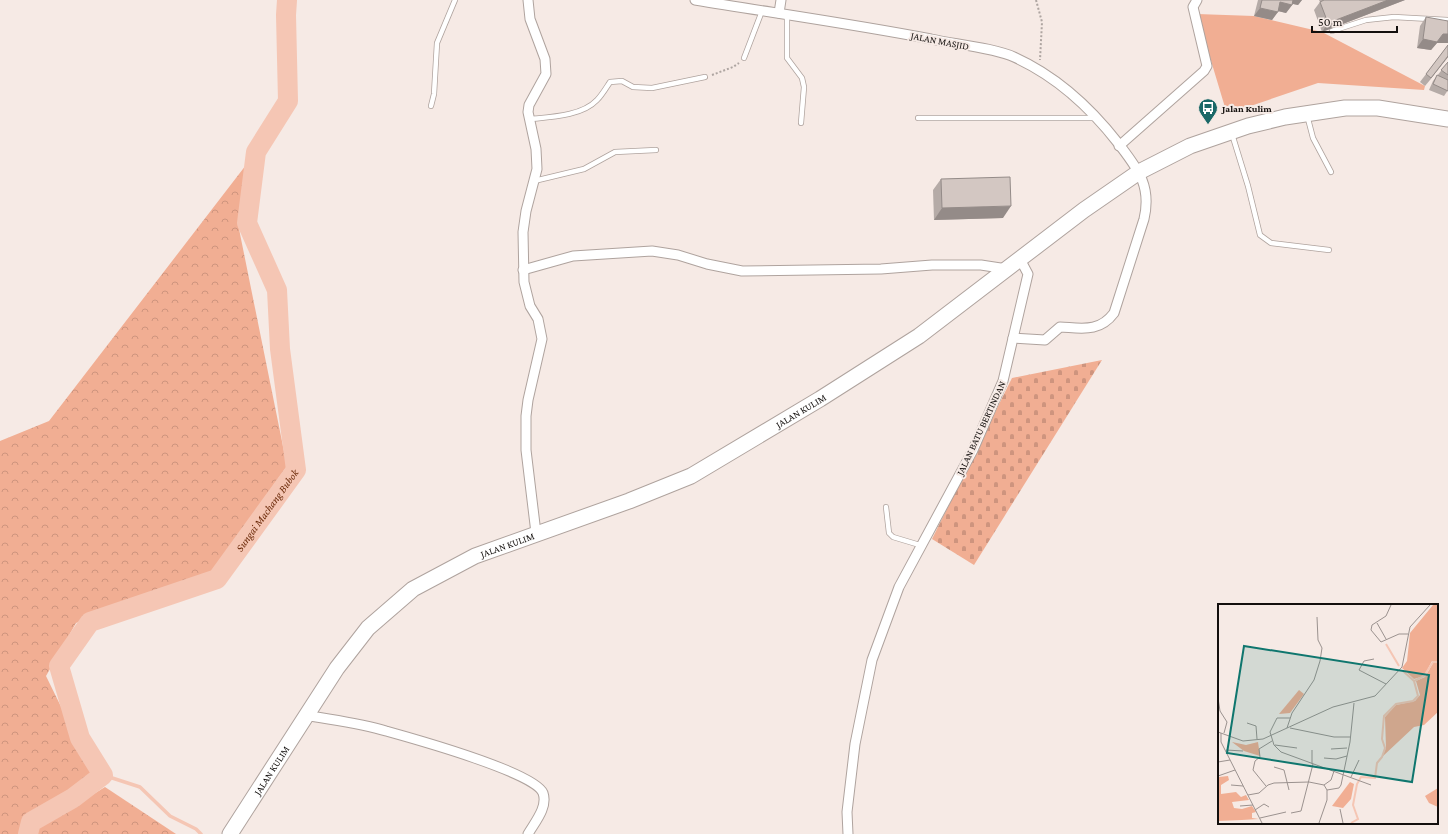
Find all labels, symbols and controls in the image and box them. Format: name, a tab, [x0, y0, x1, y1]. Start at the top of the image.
scale bar	[1312, 8, 1397, 34]
text: 50 m	[1318, 15, 1343, 29]
street label: JALAN MASJID	[909, 30, 970, 52]
bus stop icon: Jalan Kulim	[1197, 97, 1219, 125]
place label: Jalan Kulim	[1221, 103, 1272, 114]
street label: JALAN BATU BERTINDAN	[954, 379, 1008, 478]
street label: JALAN KULIM	[773, 391, 828, 430]
water label: Sungai Machang Bubok	[233, 466, 301, 554]
street label: JALAN KULIM	[478, 530, 535, 560]
inset map	[1218, 604, 1438, 824]
street label: JALAN KULIM	[251, 743, 291, 798]

